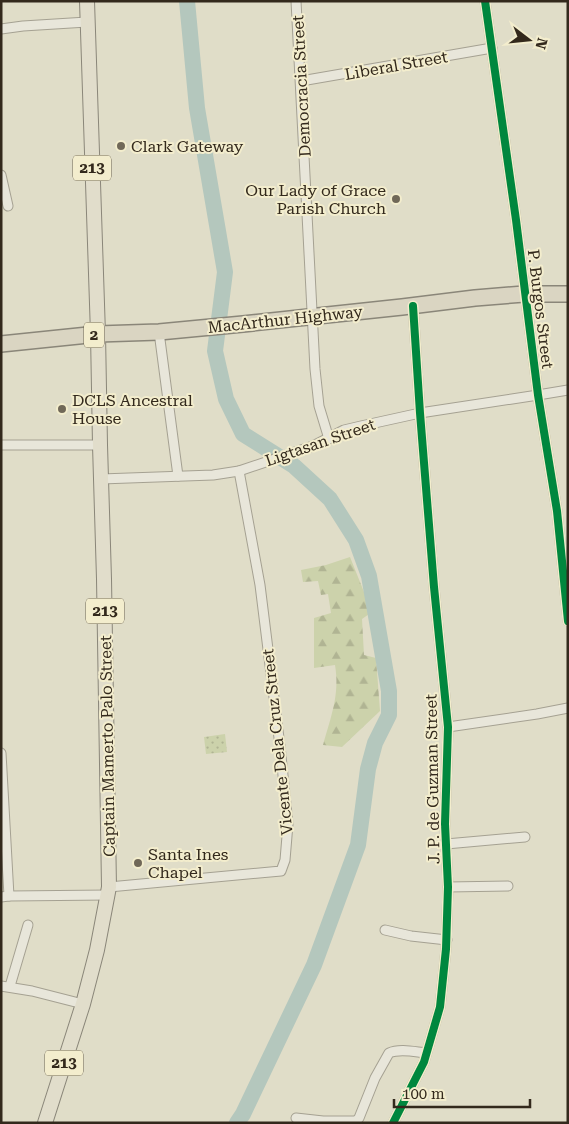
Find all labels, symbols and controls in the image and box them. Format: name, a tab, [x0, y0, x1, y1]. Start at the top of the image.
street label: Democracia Street	[288, 14, 315, 157]
north arrow	[504, 15, 554, 65]
text: N	[532, 36, 551, 51]
street label: Liberal Street	[343, 47, 449, 84]
place label: Clark Gateway	[131, 137, 244, 156]
marker: Clark Gateway	[115, 140, 127, 152]
road number: 213	[73, 156, 111, 180]
place label: Our Lady of Grace Parish Church	[245, 181, 386, 218]
marker: Our Lady of Grace Parish Church	[390, 193, 402, 205]
street label: P. Burgos Street	[524, 248, 557, 370]
street label: MacArthur Highway	[207, 302, 364, 337]
road number: 2	[84, 322, 104, 348]
place label: DCLS Ancestral House	[72, 391, 193, 428]
marker: DCLS Ancestral House	[56, 403, 68, 415]
street label: Ligtasan Street	[263, 415, 378, 470]
road number: 213	[86, 598, 124, 624]
street label: Captain Mamerto Palo Street	[96, 635, 119, 857]
street label: Vicente Dela Cruz Street	[258, 648, 297, 836]
street label: J. P. de Guzman Street	[422, 694, 443, 864]
place label: Santa Ines Chapel	[148, 845, 229, 882]
marker: Santa Ines Chapel	[132, 857, 144, 869]
road number: 213	[45, 1050, 83, 1076]
scale bar	[394, 1076, 530, 1108]
text: 100 m	[402, 1085, 445, 1103]

